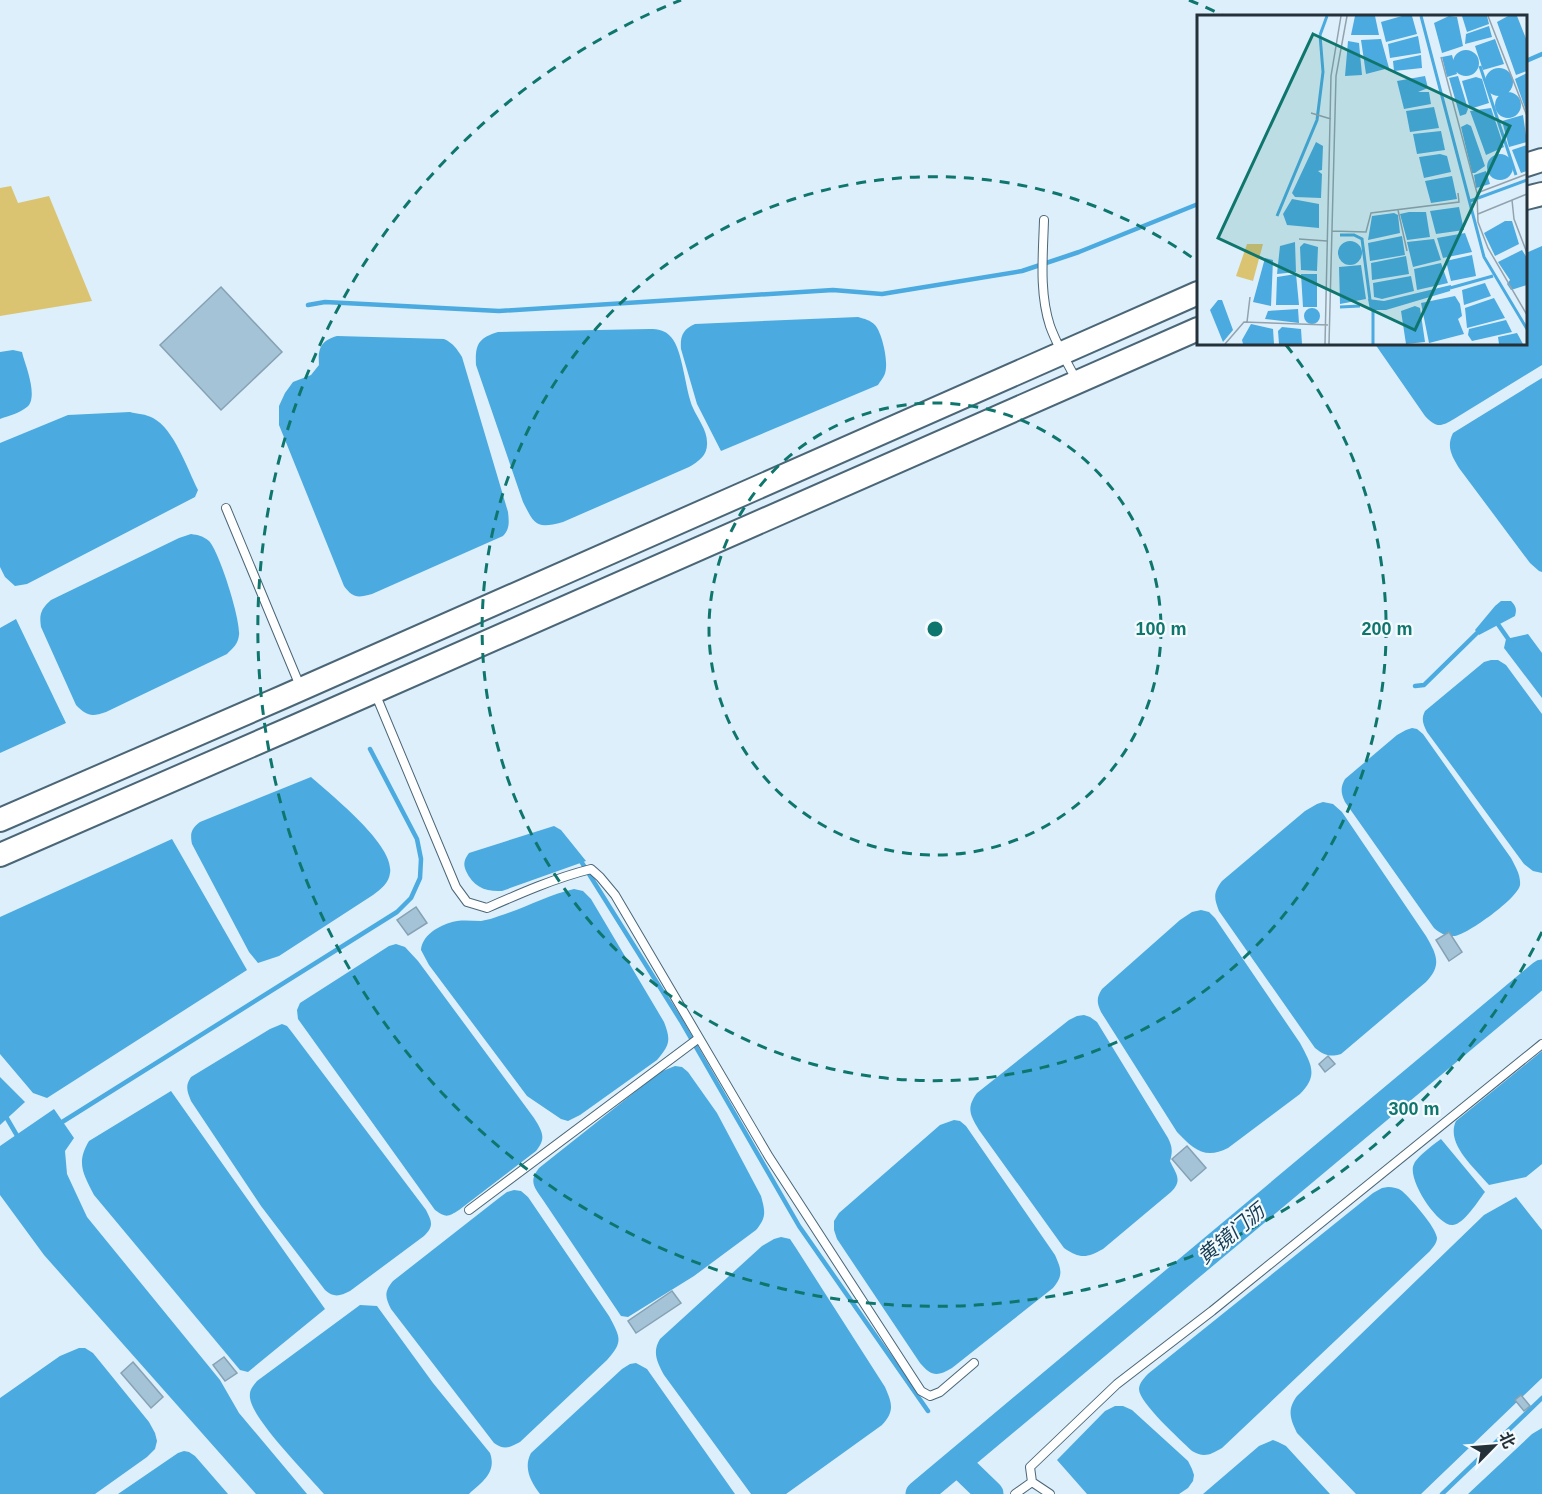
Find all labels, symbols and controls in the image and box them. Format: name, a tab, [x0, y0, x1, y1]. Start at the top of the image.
inset map	[1197, 15, 1527, 345]
centre of rings	[925, 619, 945, 639]
text: 100 m	[1135, 619, 1187, 639]
text: 200 m	[1361, 619, 1413, 639]
text: 300 m	[1388, 1099, 1440, 1119]
water label: 黄镜门沥	[1193, 1198, 1271, 1268]
north arrow	[1464, 1416, 1524, 1476]
text: 北	[1496, 1429, 1518, 1451]

